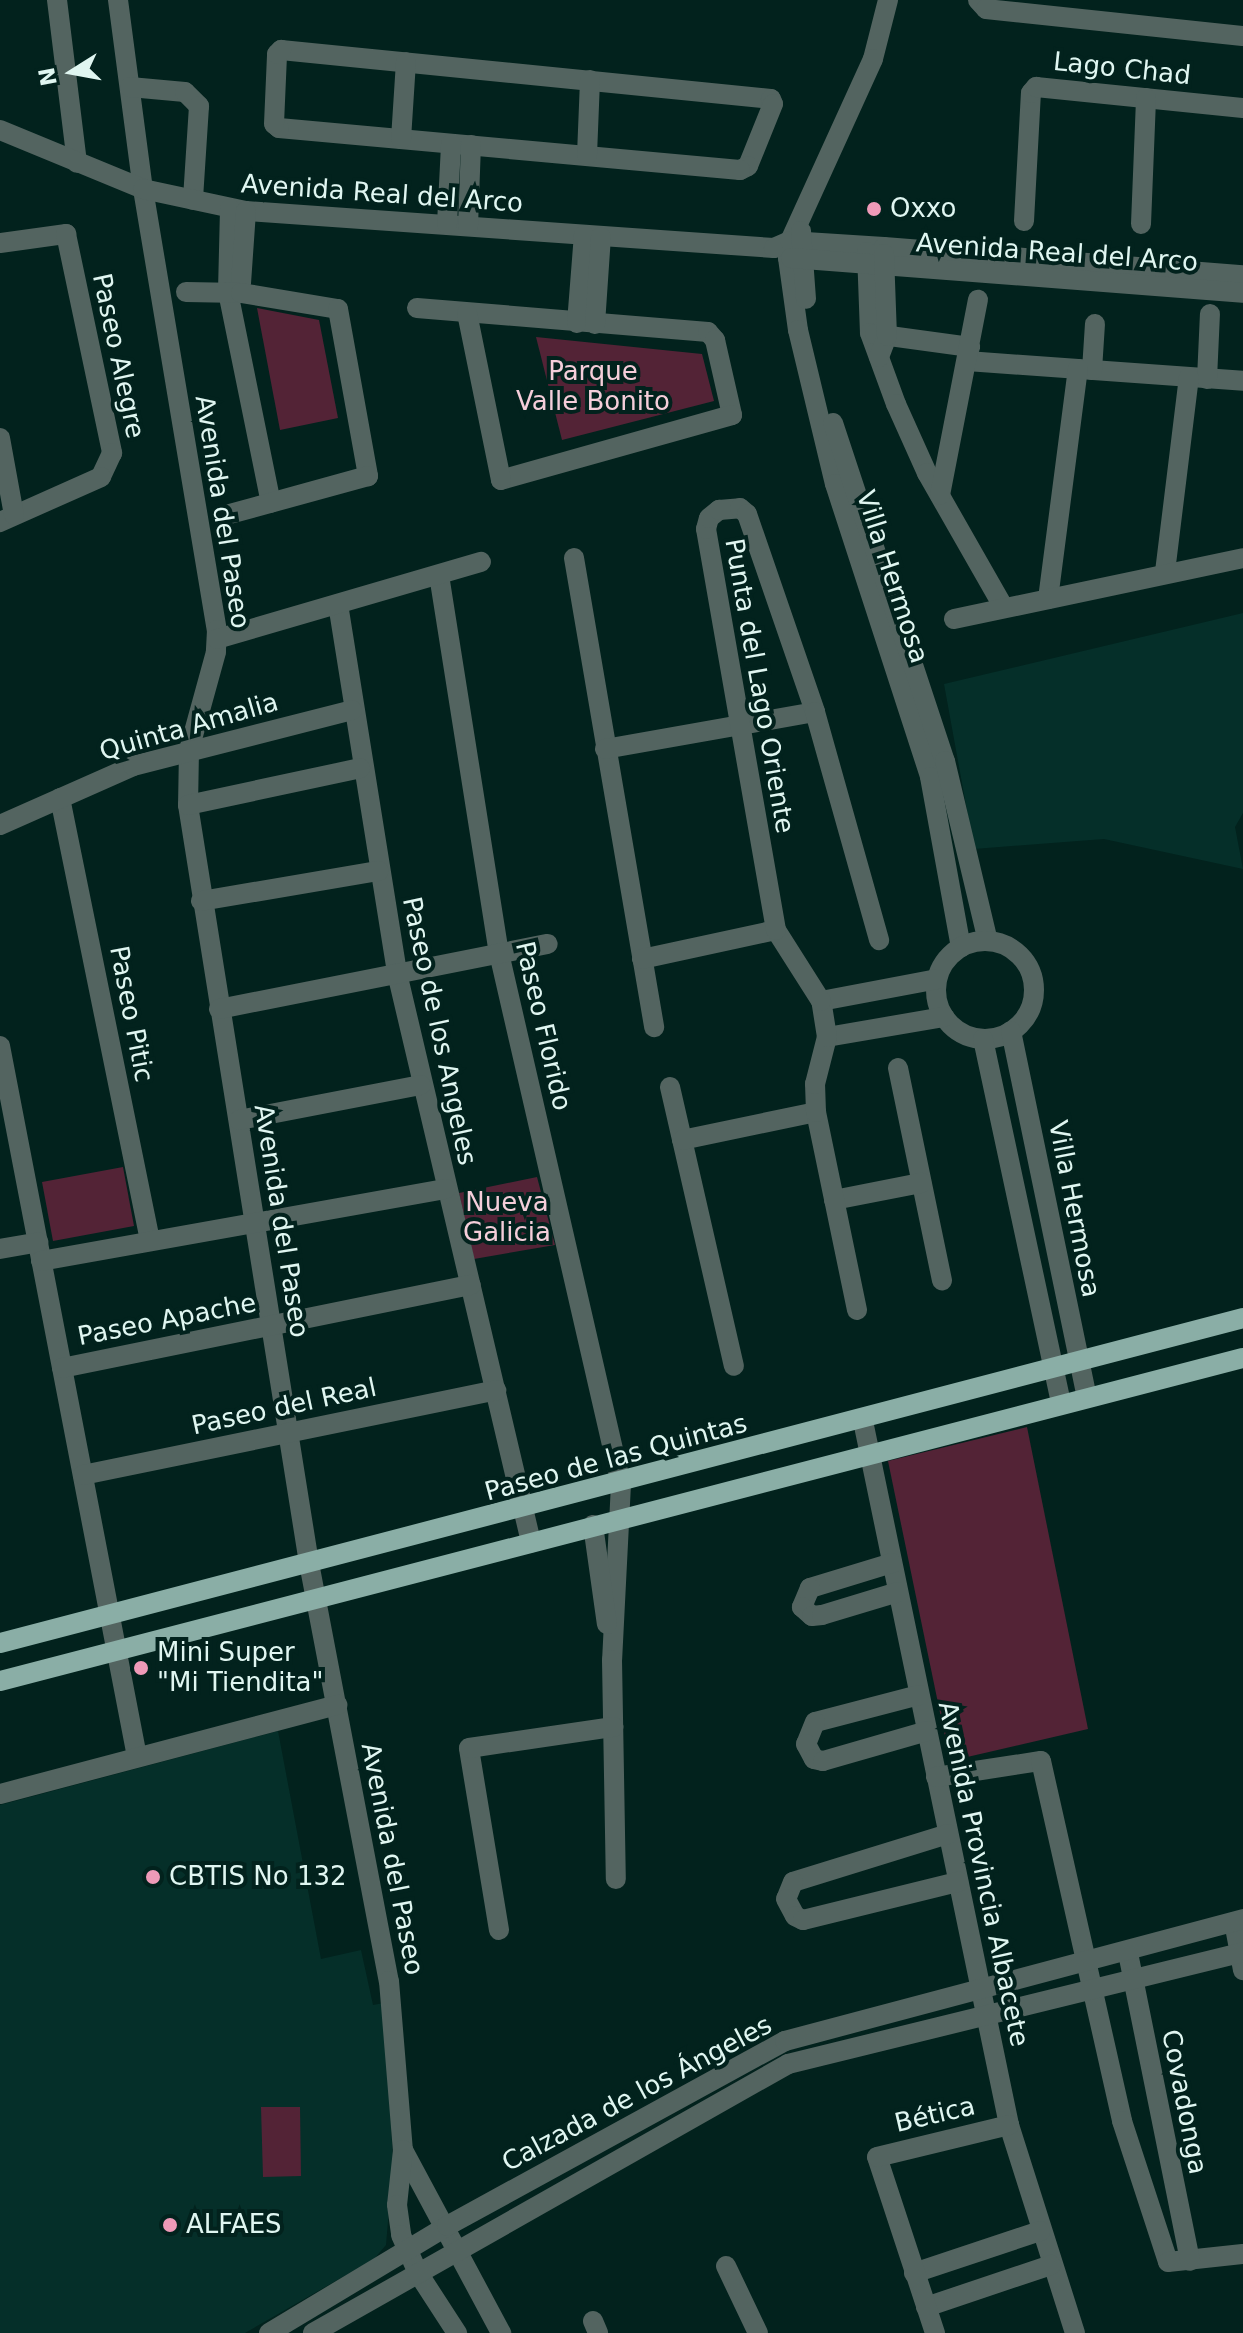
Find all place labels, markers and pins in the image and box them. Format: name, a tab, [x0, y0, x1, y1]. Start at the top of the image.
place label: Oxxo	[890, 193, 956, 225]
marker: Oxxo	[865, 200, 883, 218]
place label: Mini Super "Mi Tiendita"	[157, 1637, 323, 1698]
marker: Mini Super "Mi Tiendita"	[132, 1659, 150, 1677]
place label: CBTIS No 132	[169, 1861, 347, 1893]
marker: CBTIS No 132	[144, 1868, 162, 1886]
place label: ALFAES	[186, 2209, 282, 2241]
marker: ALFAES	[161, 2216, 179, 2234]

